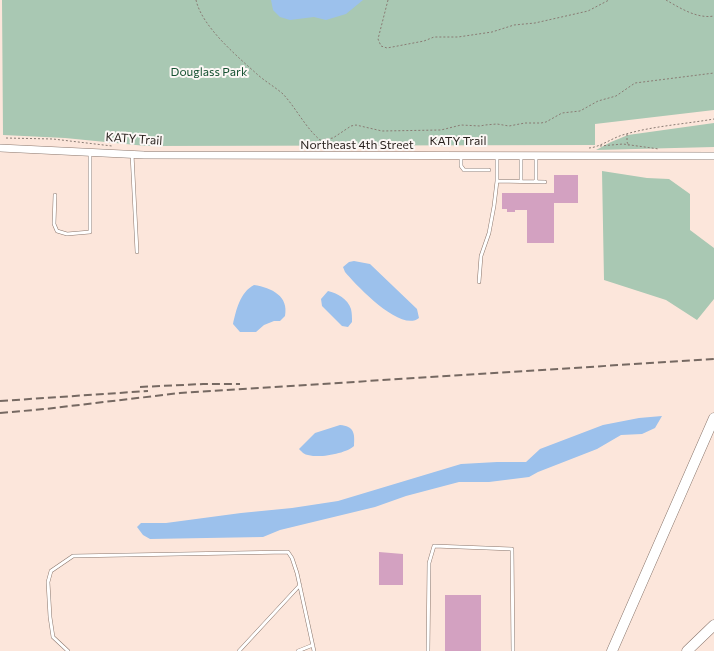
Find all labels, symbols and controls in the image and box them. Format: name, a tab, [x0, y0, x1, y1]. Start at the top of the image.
park label: Douglass Park	[171, 65, 247, 79]
street label: KATY Trail	[105, 130, 163, 148]
street label: KATY Trail	[430, 134, 486, 148]
street label: Northeast 4th Street	[300, 138, 414, 152]

